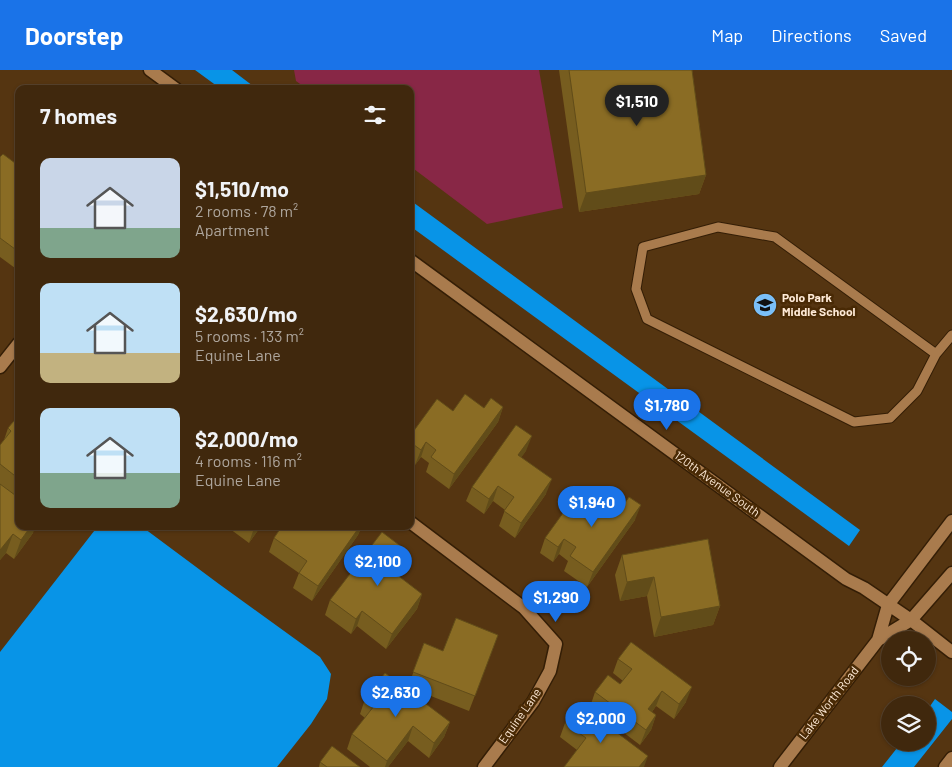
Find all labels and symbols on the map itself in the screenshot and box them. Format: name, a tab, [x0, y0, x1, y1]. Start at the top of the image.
pin: $1,510	[596, 85, 678, 127]
place label: Polo Park Middle School	[782, 290, 856, 318]
school or university icon: Polo Park Middle School	[752, 292, 778, 318]
pin: $1,780	[626, 388, 708, 431]
street label: 120th Avenue South	[672, 448, 763, 519]
pin: $1,940	[551, 486, 633, 528]
pin: $2,100	[337, 544, 419, 587]
pin: $1,290	[515, 580, 597, 623]
street label: Lake Worth Road	[796, 663, 861, 741]
pin: $2,630	[355, 676, 437, 718]
street label: Equine Lane	[495, 685, 543, 746]
pin: $2,000	[560, 702, 642, 744]

